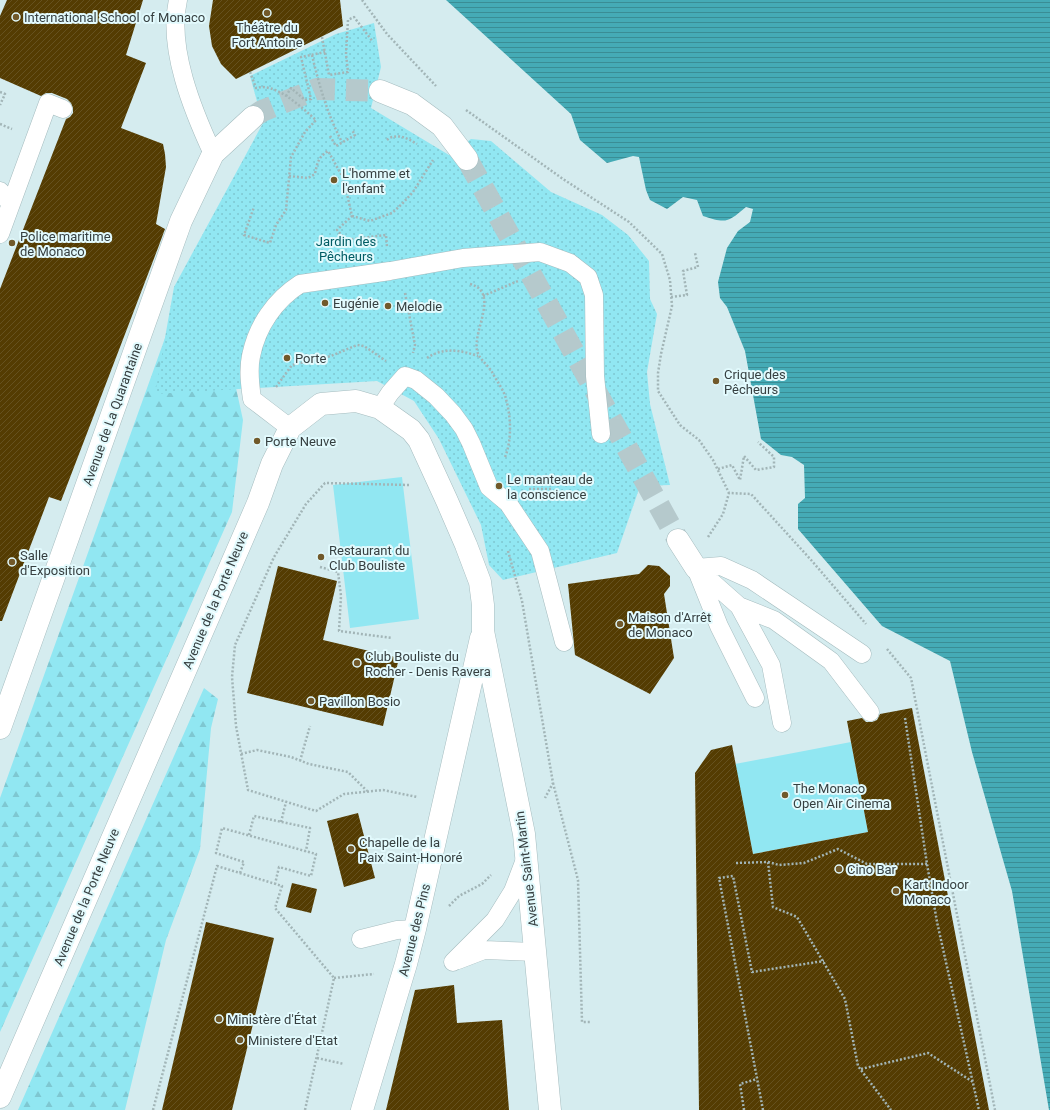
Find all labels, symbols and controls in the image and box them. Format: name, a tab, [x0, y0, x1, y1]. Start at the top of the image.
marker: Théâtre du Fort Antoine	[262, 8, 272, 18]
place label: International School of Monaco	[24, 10, 205, 25]
marker: International School of Monaco	[11, 12, 21, 22]
place label: Théâtre du Fort Antoine	[231, 20, 303, 50]
place label: L'homme et l'enfant	[342, 166, 410, 196]
marker: L'homme et l'enfant	[329, 175, 339, 185]
place label: Police maritime de Monaco	[20, 229, 111, 259]
park label: Jardin des Pêcheurs	[316, 234, 376, 264]
marker: Police maritime de Monaco	[7, 238, 17, 248]
place label: Eugénie	[333, 296, 379, 311]
marker: Eugénie	[320, 298, 330, 308]
place label: Melodie	[396, 299, 442, 314]
marker: Melodie	[383, 301, 393, 311]
street label: Avenue de La Quarantaine	[80, 341, 145, 488]
place label: Porte	[295, 351, 327, 366]
marker: Porte	[282, 353, 292, 363]
place label: Crique des Pêcheurs	[724, 367, 786, 397]
marker: Crique des Pêcheurs	[711, 376, 721, 386]
place label: Porte Neuve	[265, 434, 336, 449]
marker: Porte Neuve	[252, 436, 262, 446]
place label: Le manteau de la conscience	[507, 472, 593, 502]
marker: Le manteau de la conscience	[494, 481, 504, 491]
street label: Avenue de la Porte Neuve	[180, 529, 251, 671]
place label: Restaurant du Club Bouliste	[329, 543, 409, 573]
place label: Salle d'Exposition	[20, 548, 90, 578]
marker: Restaurant du Club Bouliste	[316, 552, 326, 562]
marker: Salle d'Exposition	[7, 557, 17, 567]
place label: Maison d'Arrêt de Monaco	[628, 610, 711, 640]
marker: Maison d'Arrêt de Monaco	[615, 619, 625, 629]
place label: Club Bouliste du Rocher - Denis Ravera	[365, 649, 491, 679]
marker: Club Bouliste du Rocher - Denis Ravera	[352, 658, 362, 668]
place label: Pavillon Bosio	[319, 694, 401, 709]
marker: Pavillon Bosio	[306, 696, 316, 706]
place label: The Monaco Open Air Cinema	[793, 781, 890, 811]
marker: The Monaco Open Air Cinema	[780, 790, 790, 800]
street label: Avenue Saint-Martin	[512, 810, 541, 928]
street label: Avenue de la Porte Neuve	[51, 826, 122, 968]
place label: Chapelle de la Paix Saint-Honoré	[359, 835, 463, 865]
marker: Chapelle de la Paix Saint-Honoré	[346, 844, 356, 854]
place label: Cino Bar	[847, 862, 897, 877]
marker: Cino Bar	[834, 864, 844, 874]
place label: Kart Indoor Monaco	[904, 877, 969, 907]
street label: Avenue des Pins	[396, 882, 433, 978]
marker: Kart Indoor Monaco	[891, 886, 901, 896]
place label: Ministère d'État	[227, 1012, 317, 1027]
marker: Ministère d'État	[214, 1014, 224, 1024]
place label: Ministere d'Etat	[248, 1033, 338, 1048]
marker: Ministere d'Etat	[235, 1035, 245, 1045]

